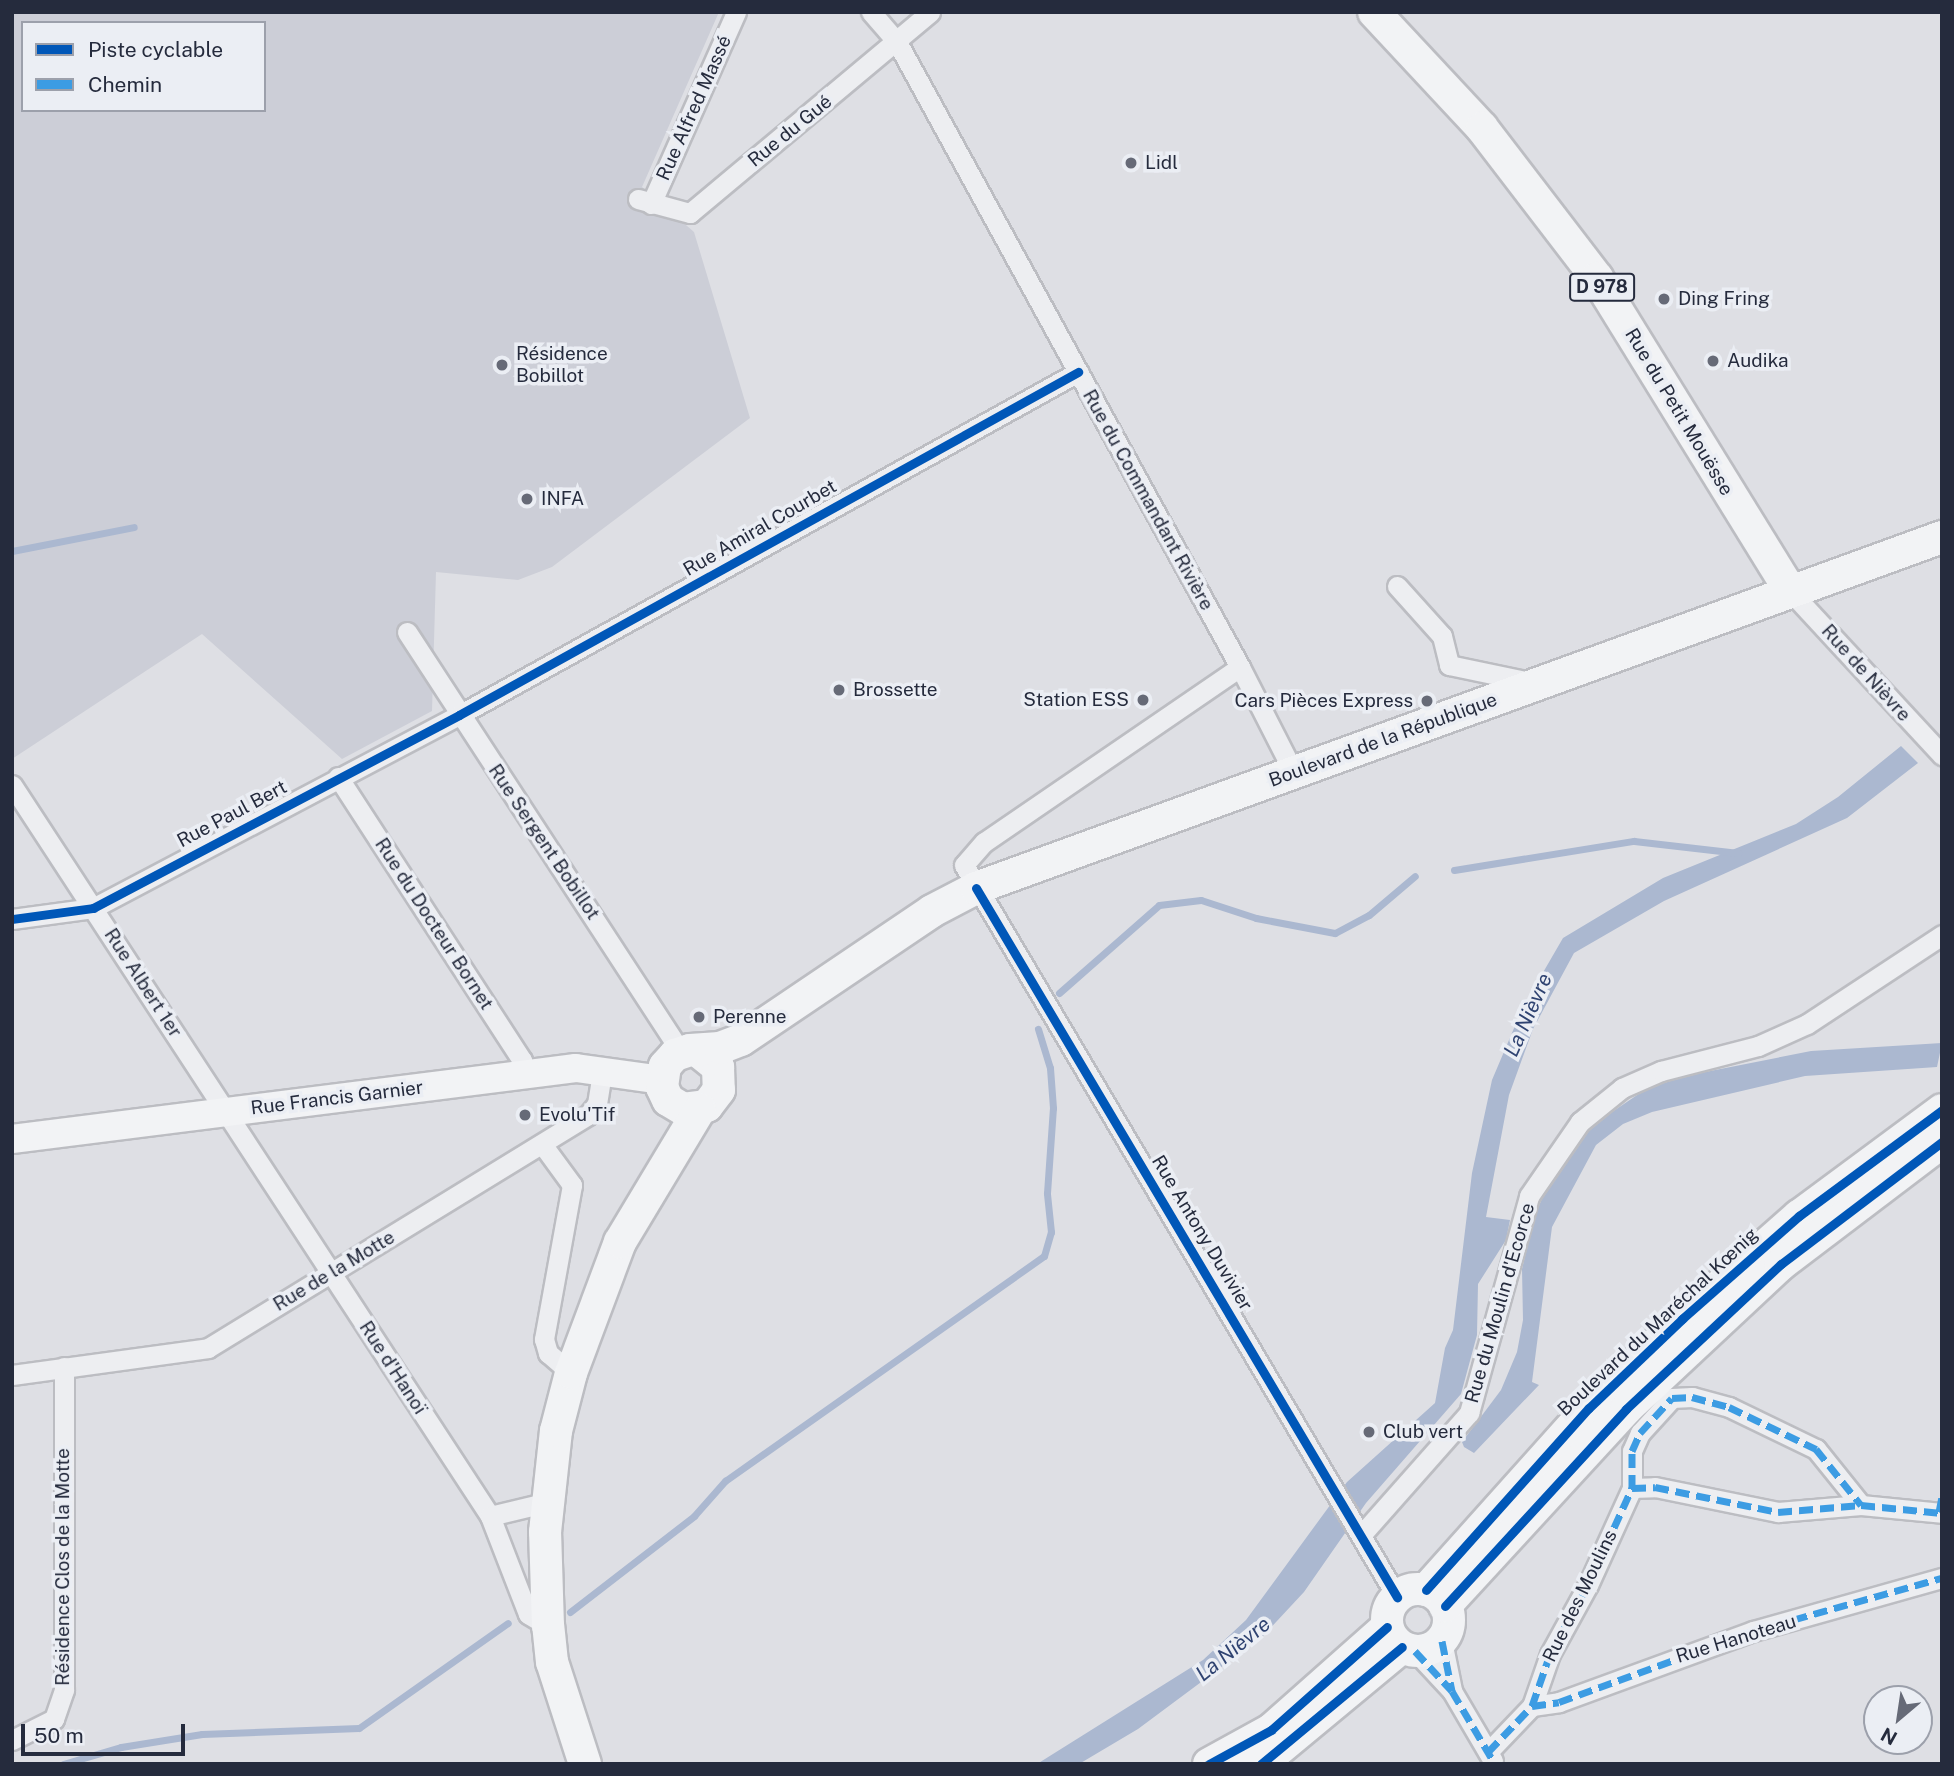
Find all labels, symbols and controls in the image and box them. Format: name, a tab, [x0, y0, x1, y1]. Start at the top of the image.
legend	[21, 21, 266, 112]
street label: Rue Alfred Massé	[652, 32, 736, 184]
text: Piste cyclable	[88, 37, 223, 62]
text: Chemin	[88, 72, 162, 97]
street label: Rue du Gué	[743, 90, 837, 172]
place label: Lidl	[1145, 152, 1178, 174]
marker: Lidl	[1123, 155, 1139, 171]
road number: D 978	[1569, 272, 1635, 302]
place label: Ding Fring	[1678, 288, 1770, 310]
marker: Ding Fring	[1656, 291, 1672, 307]
street label: Rue du Petit Mouësse	[1620, 324, 1738, 500]
place label: Résidence Bobillot	[516, 343, 608, 387]
place label: Audika	[1727, 350, 1789, 372]
marker: Audika	[1705, 353, 1721, 369]
marker: Résidence Bobillot	[494, 357, 510, 373]
street label: Rue du Commandant Rivière	[1078, 386, 1218, 614]
street label: Rue Amiral Courbet	[679, 475, 841, 581]
place label: INFA	[541, 488, 584, 510]
marker: INFA	[519, 491, 535, 507]
street label: Rue de Nièvre	[1816, 620, 1916, 726]
place label: Brossette	[853, 679, 938, 701]
marker: Brossette	[831, 682, 847, 698]
street label: Boulevard de la République	[1266, 688, 1500, 792]
place label: Station ESS	[1023, 689, 1129, 711]
place label: Cars Pièces Express	[1234, 690, 1413, 712]
marker: Station ESS	[1135, 692, 1151, 708]
marker: Cars Pièces Express	[1419, 693, 1435, 709]
street label: Rue Sergent Bobillot	[483, 760, 605, 924]
street label: Rue Paul Bert	[173, 775, 291, 853]
street label: Rue du Docteur Bornet	[370, 834, 498, 1014]
street label: Rue Albert 1er	[99, 924, 187, 1042]
water label: La Nièvre	[1498, 969, 1558, 1061]
place label: Perenne	[713, 1006, 786, 1028]
marker: Perenne	[691, 1009, 707, 1025]
street label: Rue Francis Garnier	[249, 1076, 425, 1120]
place label: Evolu'Tif	[539, 1104, 615, 1126]
marker: Evolu'Tif	[517, 1107, 533, 1123]
street label: Rue Antony Duvivier	[1147, 1151, 1257, 1315]
street label: Rue du Moulin d'Ecorce	[1460, 1200, 1540, 1406]
street label: Boulevard du Maréchal Kœnig	[1553, 1223, 1763, 1421]
street label: Rue de la Motte	[269, 1226, 399, 1316]
street label: Rue d'Hanoï	[354, 1317, 432, 1419]
place label: Club vert	[1383, 1421, 1463, 1443]
marker: Club vert	[1361, 1424, 1377, 1440]
street label: Résidence Clos de la Motte	[52, 1448, 74, 1686]
street label: Rue des Moulins	[1538, 1526, 1622, 1666]
street label: Rue Hanoteau	[1673, 1610, 1799, 1668]
water label: La Nièvre	[1191, 1611, 1275, 1687]
north arrow	[1863, 1685, 1933, 1755]
scale bar	[24, 1710, 189, 1754]
text: 50 m	[34, 1723, 84, 1748]
text: N	[1877, 1723, 1901, 1750]

